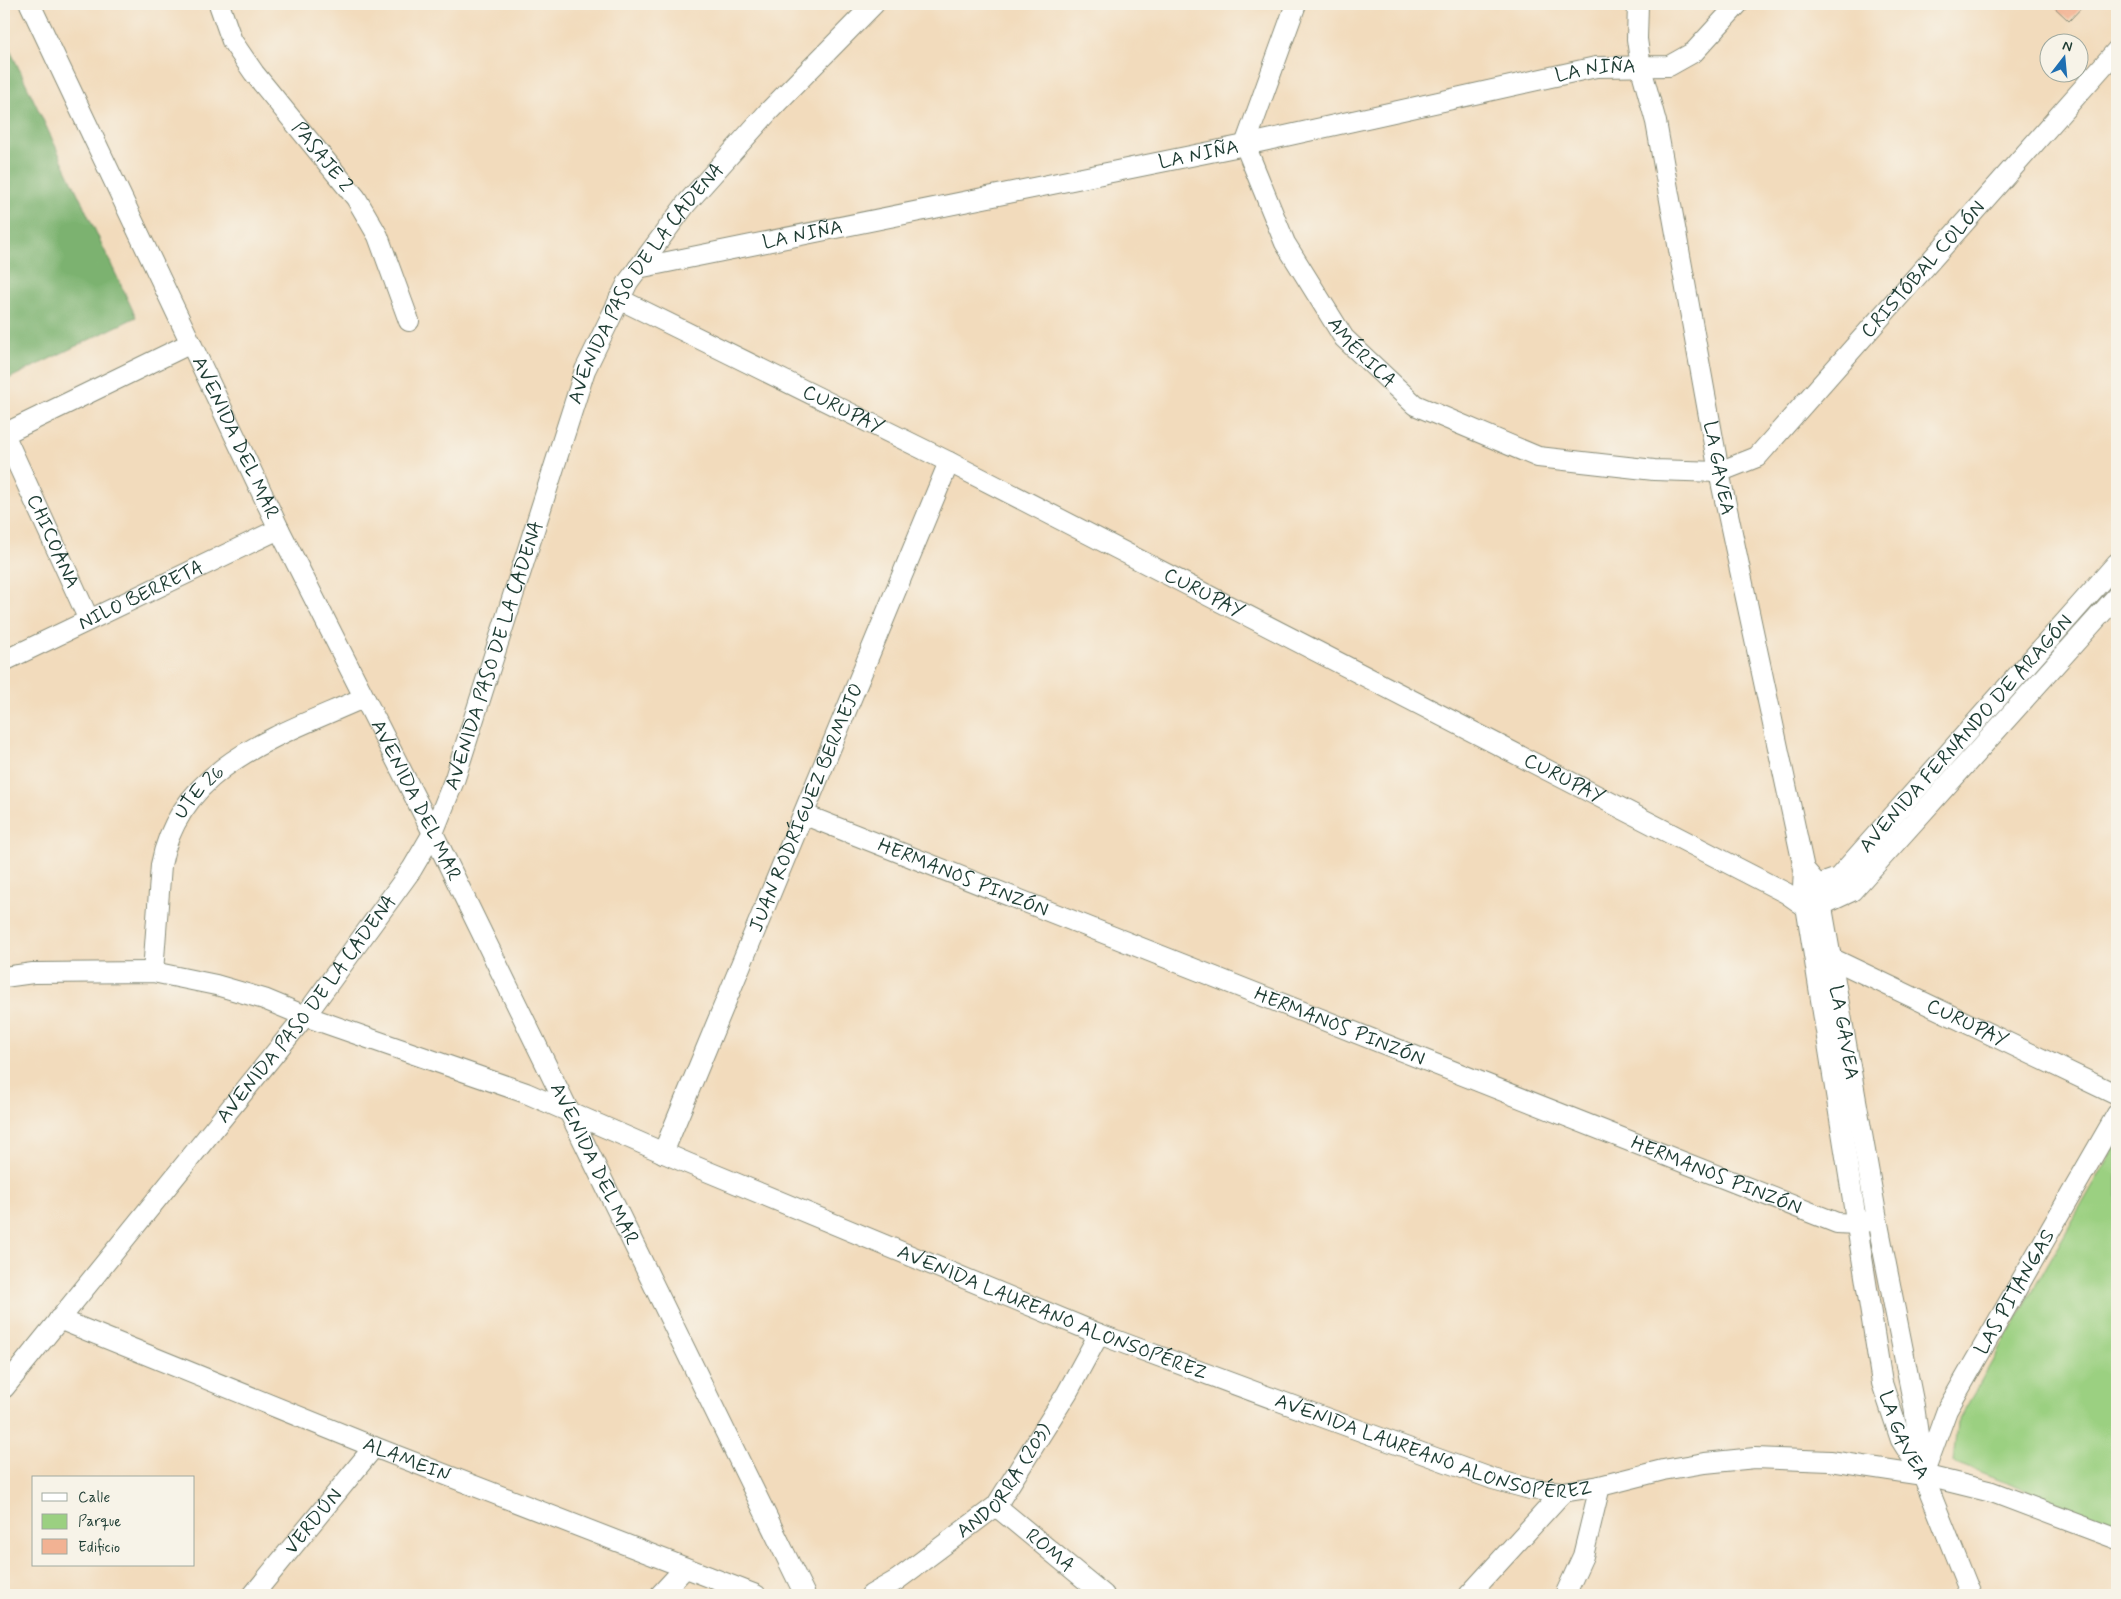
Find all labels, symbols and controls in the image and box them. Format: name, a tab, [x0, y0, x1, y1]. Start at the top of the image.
north arrow	[2038, 32, 2088, 82]
text: N	[2060, 37, 2074, 56]
street label: LA NIÑA	[1552, 53, 1636, 89]
street label: PASAJE 2	[285, 116, 359, 198]
street label: LA NIÑA	[1156, 133, 1241, 176]
street label: AVENIDA PASO DE LA CADENA	[561, 157, 730, 408]
street label: CRISTÓBAL COLÓN	[1855, 195, 1991, 344]
street label: LA NIÑA	[760, 213, 845, 256]
street label: AMÉRICA	[1321, 312, 1402, 394]
street label: AVENIDA DEL MAR	[185, 352, 286, 524]
street label: CURUPAY	[798, 378, 888, 441]
street label: LA GAVEA	[1697, 419, 1741, 518]
street label: CHICOANA	[20, 490, 86, 593]
street label: AVENIDA PASO DE LA CADENA	[438, 517, 550, 794]
street label: NILO BERRETA	[74, 554, 208, 637]
street label: CURUPAY	[1159, 561, 1249, 625]
street label: AVENIDA FERNANDO DE ARAGÓN	[1853, 609, 2079, 859]
street label: JUAN RODRÍGUEZ BERMEJO	[742, 679, 870, 936]
street label: AVENIDA DEL MAR	[364, 715, 468, 886]
street label: CURUPAY	[1519, 747, 1609, 811]
street label: UTE 26	[167, 759, 230, 824]
street label: HERMANOS PINZÓN	[874, 832, 1052, 923]
street label: AVENIDA PASO DE LA CADENA	[210, 889, 403, 1129]
street label: HERMANOS PINZÓN	[1250, 980, 1429, 1072]
street label: LA GAVEA	[1822, 983, 1866, 1082]
street label: CURUPAY	[1922, 992, 2013, 1054]
street label: AVENIDA DEL MAR	[543, 1078, 646, 1249]
street label: HERMANOS PINZÓN	[1627, 1129, 1806, 1221]
street label: LAS PITANGAS	[1968, 1225, 2061, 1359]
street label: AVENIDA LAUREANO ALONSOPÉREZ	[893, 1238, 1211, 1387]
street label: AVENIDA LAUREANO ALONSOPÉREZ	[1271, 1387, 1594, 1506]
street label: LA GAVEA	[1872, 1387, 1936, 1485]
street label: ANDORRA (203)	[951, 1418, 1058, 1545]
street label: ALAMEIN	[359, 1430, 454, 1489]
legend	[32, 1476, 195, 1566]
street label: VERDÚN	[278, 1483, 348, 1560]
text: Calle	[78, 1488, 110, 1508]
text: Parque	[78, 1512, 121, 1532]
street label: ROMA	[1020, 1522, 1080, 1579]
text: Edificio	[78, 1538, 120, 1558]

